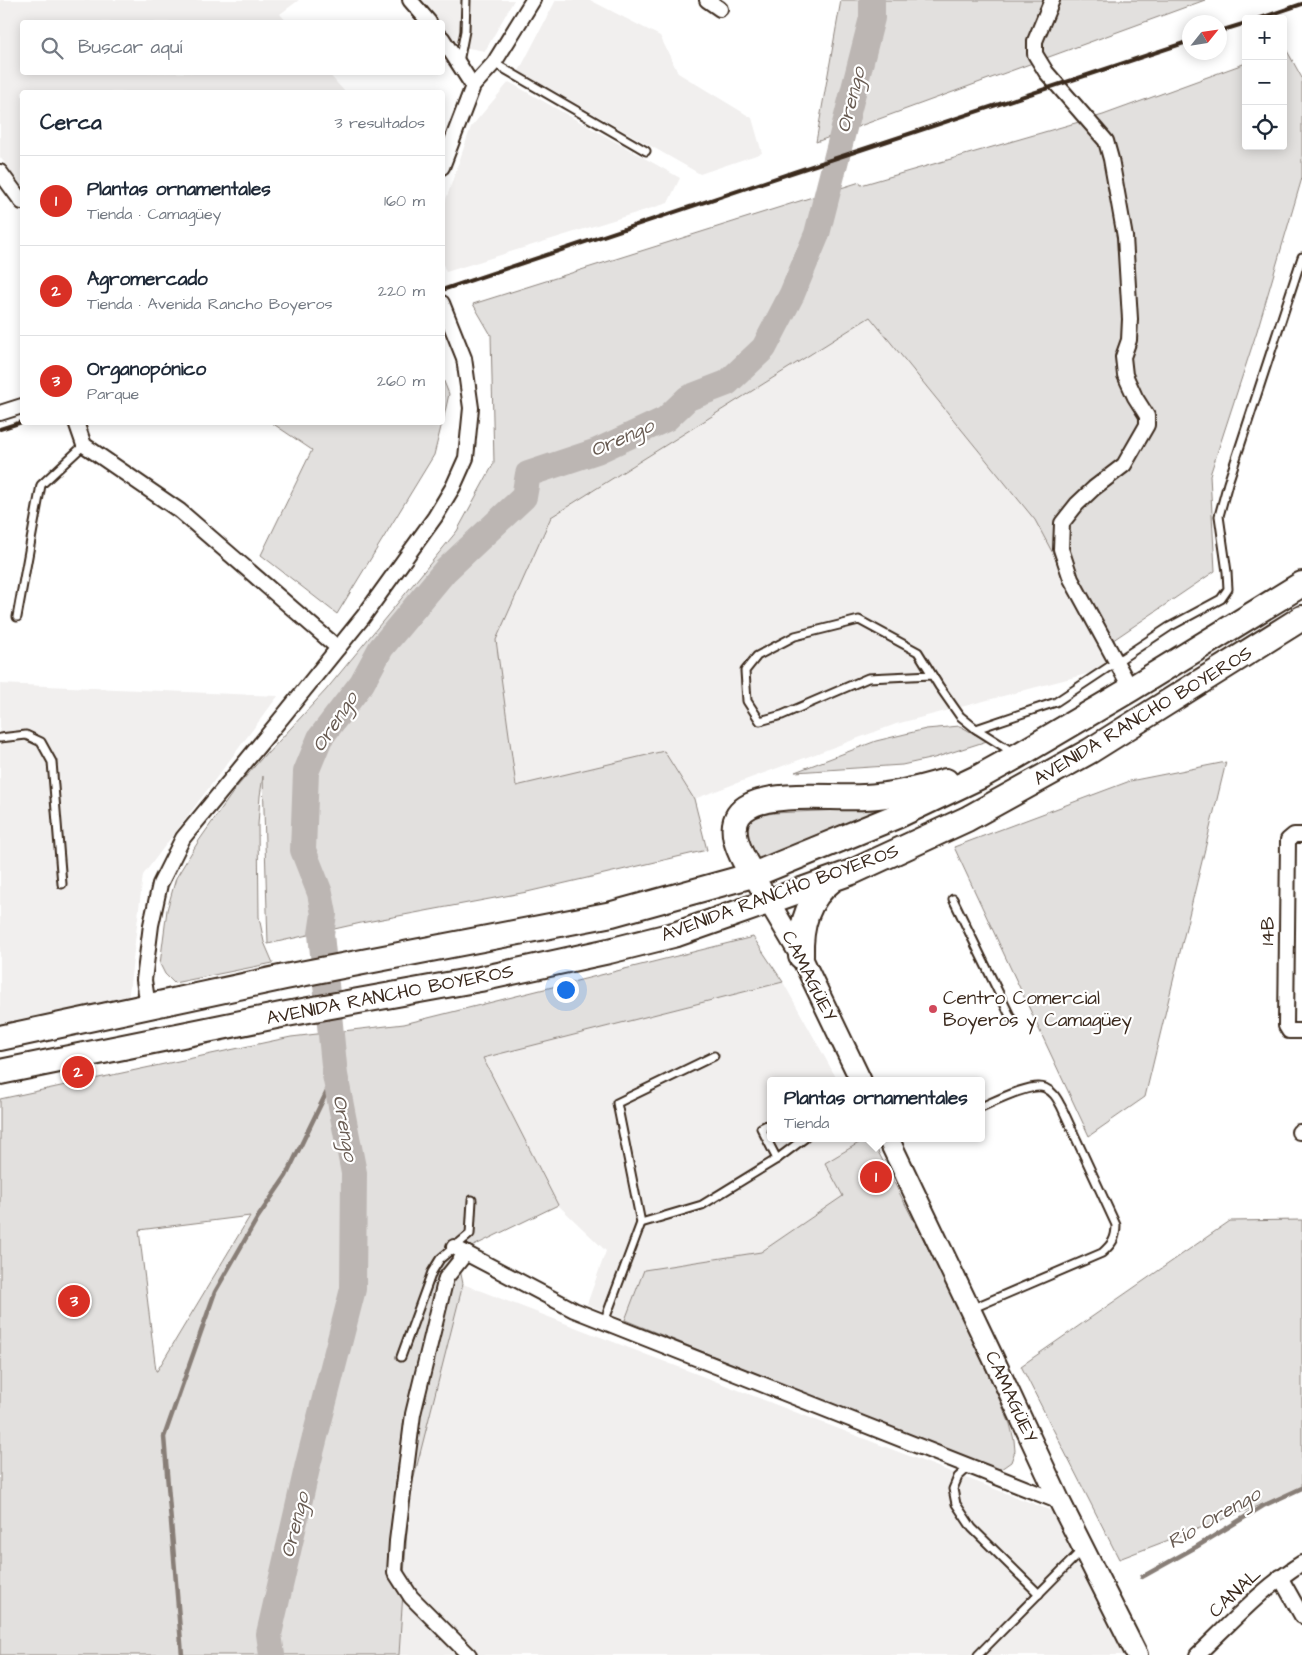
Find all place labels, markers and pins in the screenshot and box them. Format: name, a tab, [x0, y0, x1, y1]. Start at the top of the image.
place label: Centro Comercial Boyeros y Camagüey	[943, 985, 1133, 1035]
marker: Centro Comercial Boyeros y Camagüey	[927, 1003, 939, 1015]
pin: 2	[62, 1053, 94, 1091]
pin: 1	[860, 1158, 892, 1196]
pin: 3	[58, 1282, 90, 1320]

